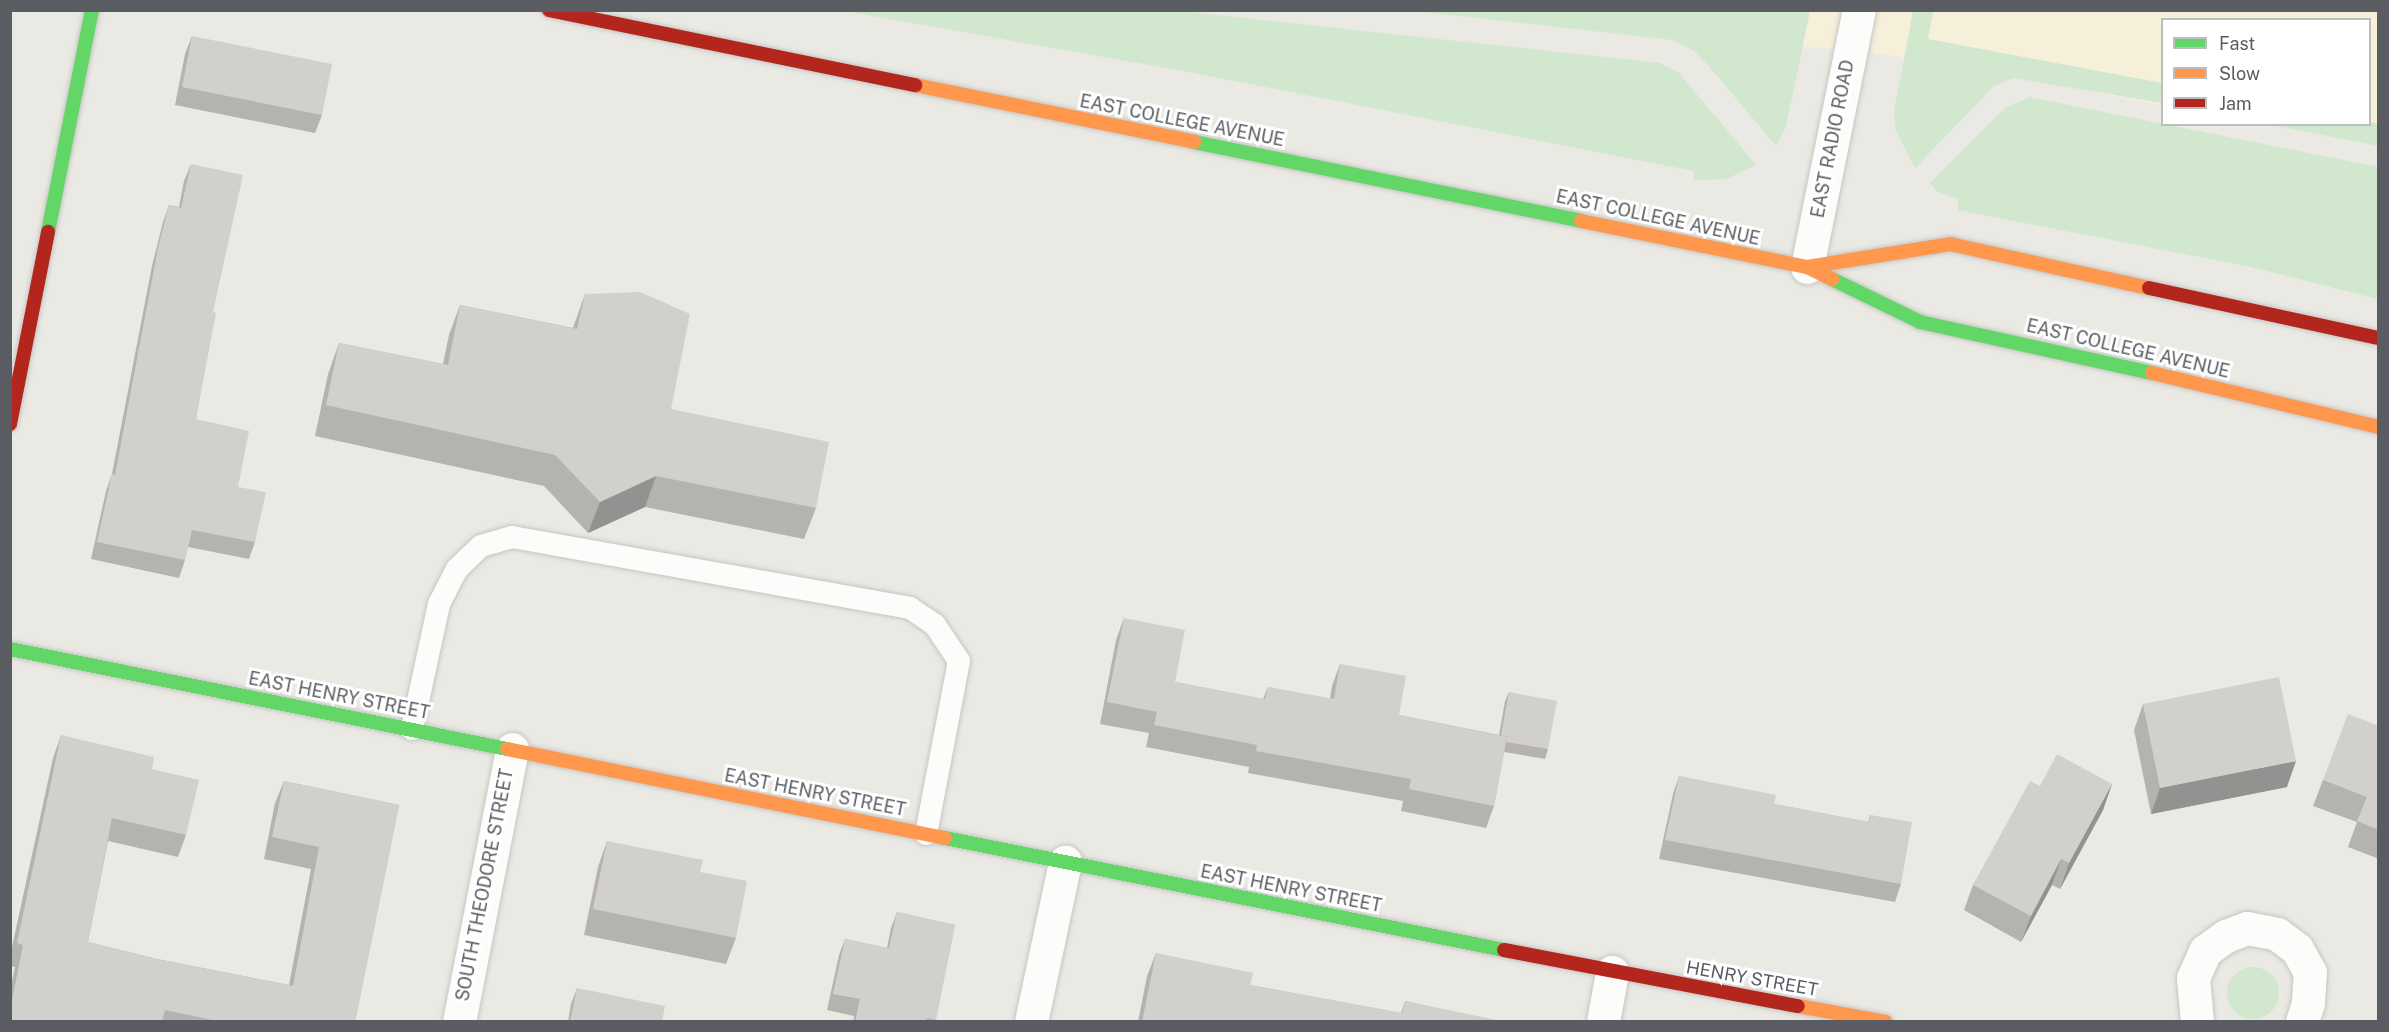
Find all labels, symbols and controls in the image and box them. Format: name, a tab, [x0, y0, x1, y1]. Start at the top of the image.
legend	[2161, 18, 2371, 126]
text: Fast	[2219, 33, 2255, 54]
street label: EAST RADIO ROAD	[1807, 58, 1859, 220]
text: Slow	[2219, 63, 2260, 84]
street label: EAST COLLEGE AVENUE	[1078, 91, 1286, 151]
text: Jam	[2219, 93, 2252, 114]
street label: EAST COLLEGE AVENUE	[1554, 186, 1762, 250]
street label: EAST COLLEGE AVENUE	[2024, 315, 2232, 383]
street label: EAST HENRY STREET	[246, 668, 432, 724]
street label: EAST HENRY STREET	[722, 765, 908, 821]
street label: SOUTH THEODORE STREET	[452, 767, 518, 1003]
street label: EAST HENRY STREET	[1198, 861, 1384, 917]
street label: HENRY STREET	[1684, 957, 1820, 1001]

